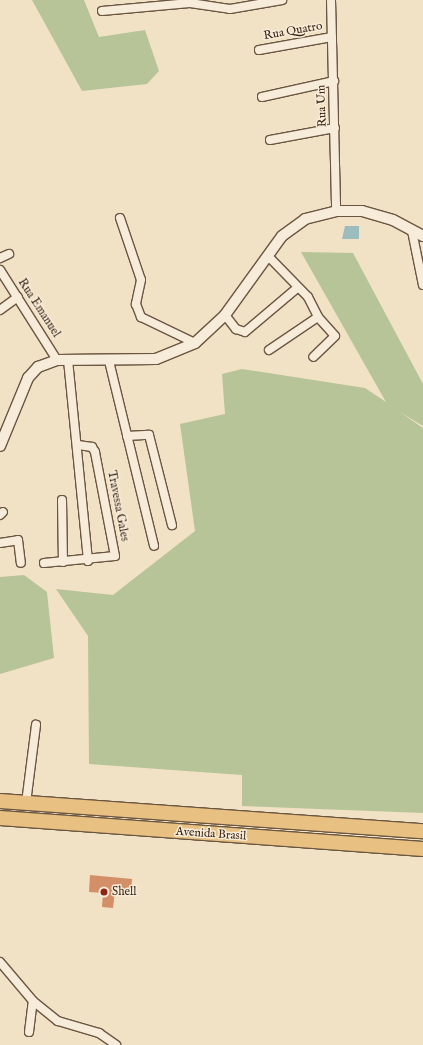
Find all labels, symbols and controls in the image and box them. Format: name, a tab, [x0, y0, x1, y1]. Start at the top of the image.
street label: Rua Quatro	[263, 19, 323, 43]
street label: Rua Um	[314, 85, 330, 127]
street label: Rua Emanuel	[15, 276, 63, 340]
street label: Travessa Gales	[104, 469, 132, 543]
street label: Avenida Brasil	[175, 824, 247, 844]
place label: Shell	[112, 885, 137, 899]
marker: Shell	[99, 887, 109, 897]

